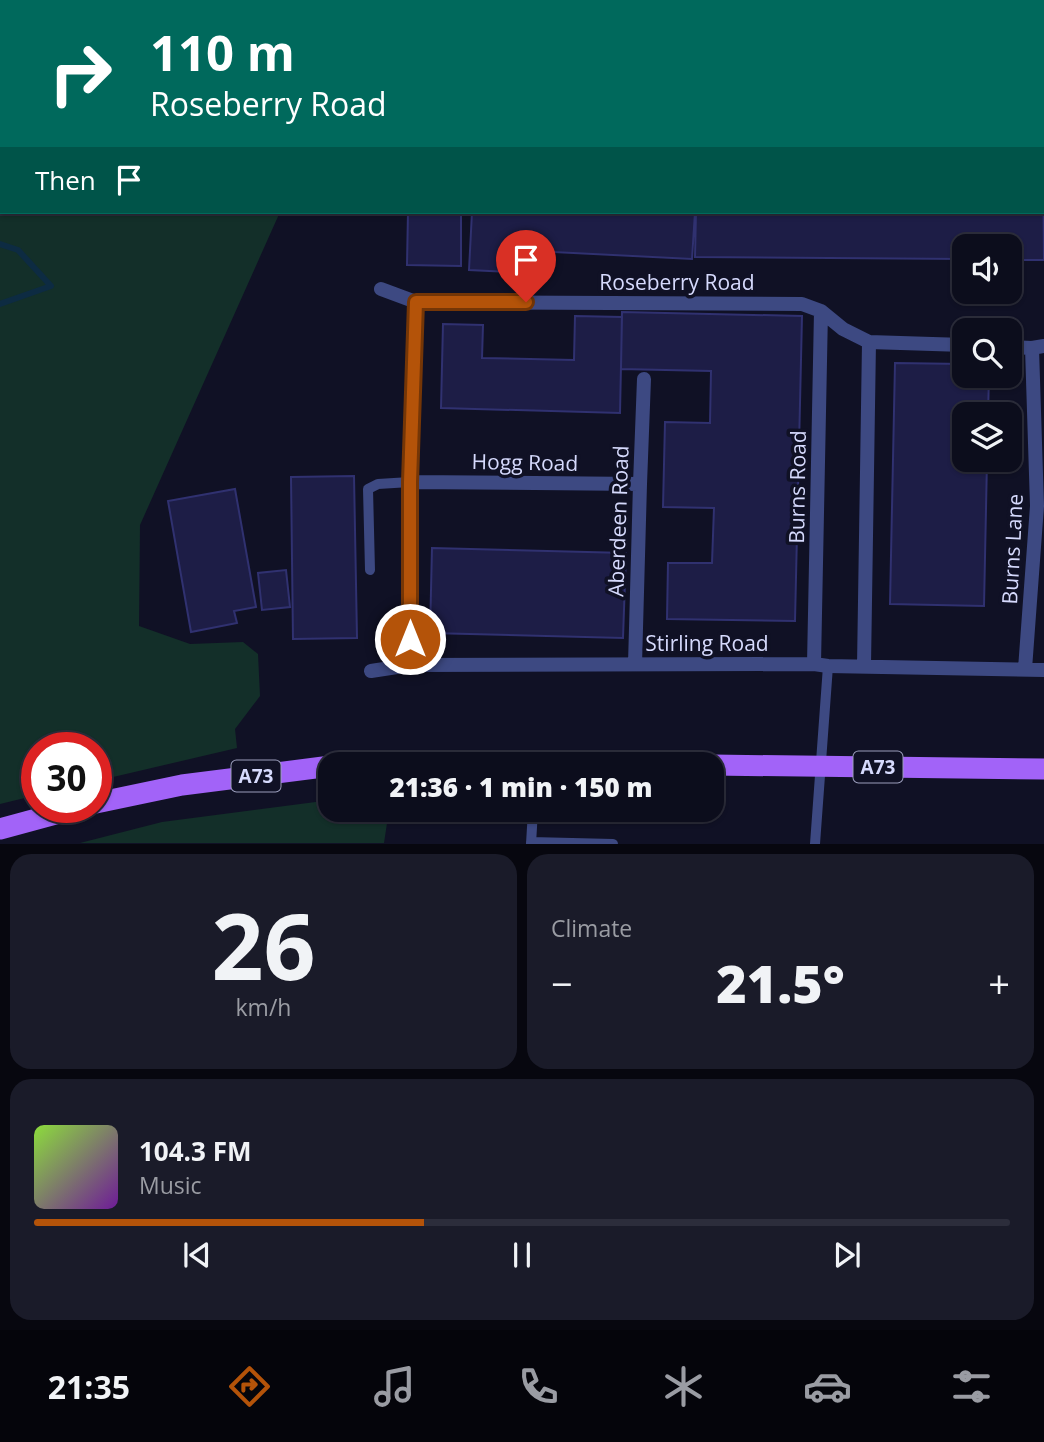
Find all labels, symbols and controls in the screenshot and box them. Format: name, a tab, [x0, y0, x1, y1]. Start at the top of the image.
text: 110 m	[150, 19, 295, 85]
icon: right	[35, 28, 126, 119]
text: Roseberry Road	[150, 82, 387, 125]
icon: arrive	[110, 161, 148, 199]
text: Then	[35, 162, 96, 198]
pin	[496, 230, 556, 302]
map controls	[952, 234, 1022, 472]
button: sound	[952, 234, 1022, 304]
icon: arrive	[507, 241, 545, 279]
street label: Roseberry Road	[599, 268, 755, 296]
button: search	[952, 318, 1022, 388]
button: layers	[952, 402, 1022, 472]
street label: Burns Road	[782, 430, 812, 544]
street label: Aberdeen Road	[601, 445, 635, 597]
street label: Hogg Road	[472, 447, 578, 477]
street label: Burns Lane	[995, 493, 1029, 605]
position arrow	[373, 602, 447, 676]
street label: Stirling Road	[645, 629, 769, 657]
speed limit sign: 30	[21, 732, 112, 823]
road number: A73	[854, 752, 903, 782]
road number: A73	[232, 761, 280, 792]
text: 21:36 · 1 min · 150 m	[390, 769, 652, 805]
text: 26	[211, 883, 316, 1007]
text: Climate	[551, 912, 632, 944]
text: 21.5°	[716, 947, 845, 1018]
text: −	[551, 957, 573, 1009]
text: +	[988, 957, 1010, 1009]
text: km/h	[236, 991, 291, 1023]
text: 104.3 FM	[139, 1133, 251, 1169]
text: Music	[139, 1169, 202, 1201]
icon: previous	[178, 1236, 216, 1274]
icon: pause	[503, 1236, 541, 1274]
icon: next	[828, 1236, 866, 1274]
icon: directions	[225, 1362, 274, 1411]
icon: music	[370, 1362, 419, 1411]
icon: phone	[514, 1362, 563, 1411]
icon: climate	[659, 1362, 708, 1411]
icon: car	[803, 1362, 852, 1411]
icon: filters	[947, 1362, 996, 1411]
text: 21:35	[48, 1365, 130, 1408]

